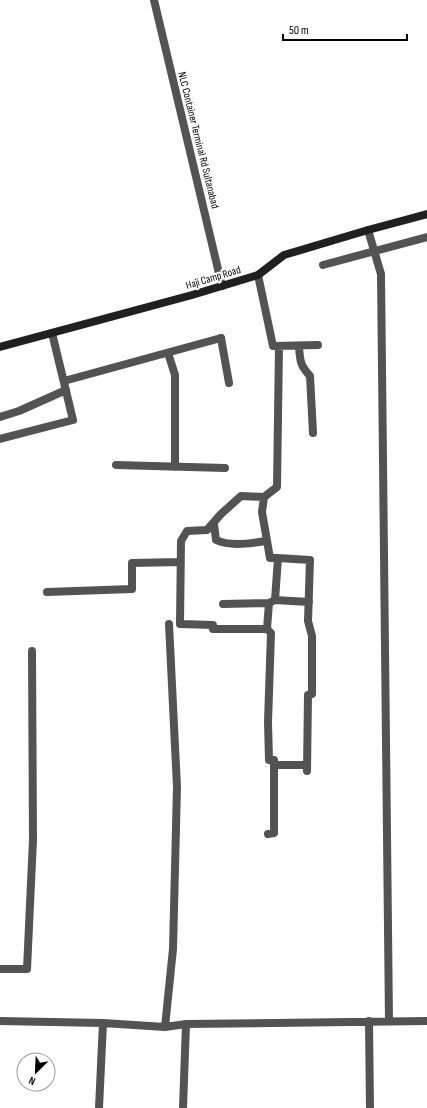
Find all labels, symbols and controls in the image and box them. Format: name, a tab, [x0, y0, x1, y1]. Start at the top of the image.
scale bar	[283, 16, 407, 42]
text: 50 m	[289, 23, 309, 38]
street label: NLC Container Terminal Rd Sultanabad	[175, 70, 222, 210]
street label: Haji Camp Road	[184, 263, 243, 292]
north arrow	[16, 1052, 56, 1092]
text: N	[27, 1073, 37, 1088]

